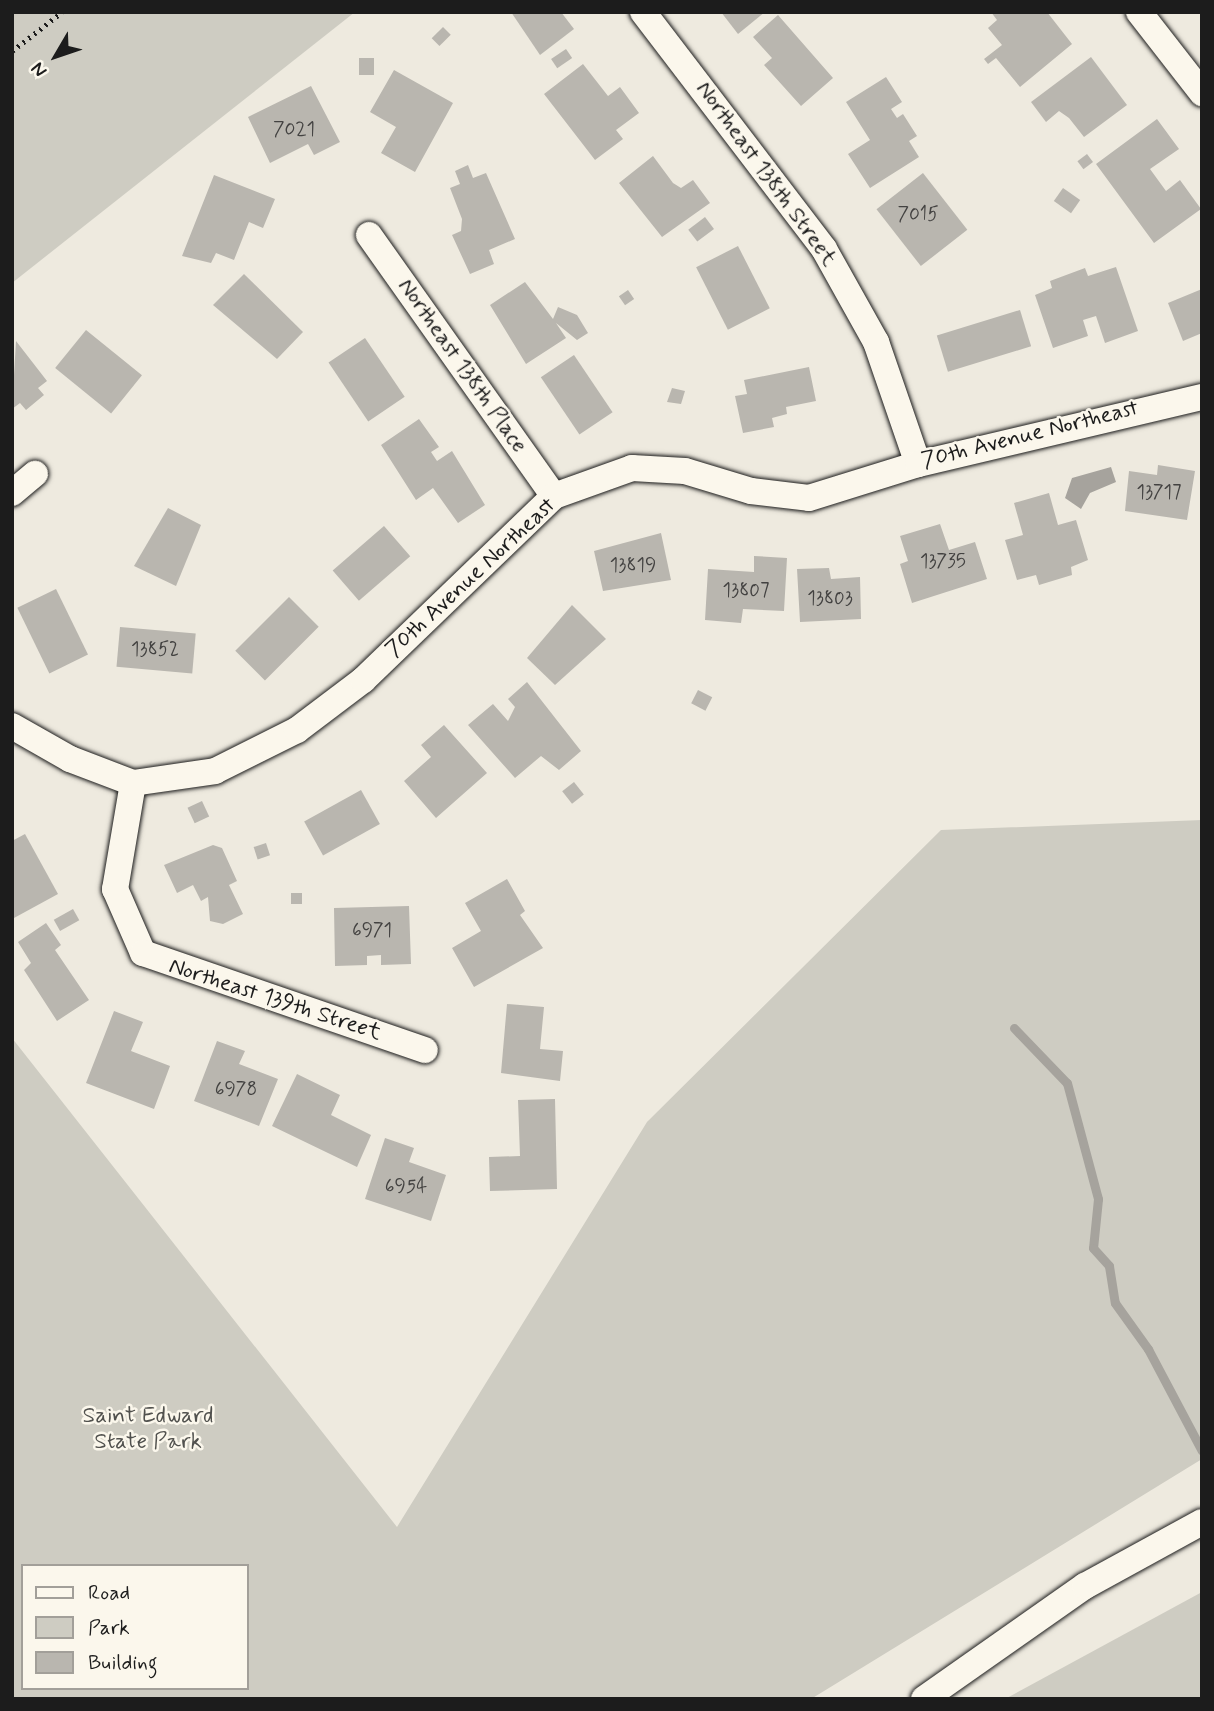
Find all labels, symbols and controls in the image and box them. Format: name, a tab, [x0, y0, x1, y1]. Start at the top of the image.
north arrow	[21, 21, 91, 91]
text: N	[26, 57, 53, 82]
street label: Northeast 138th Street	[690, 76, 842, 272]
house number: 7021	[273, 119, 315, 141]
house number: 7015	[897, 204, 939, 226]
street label: Northeast 138th Place	[391, 273, 533, 459]
street label: 70th Avenue Northeast	[919, 395, 1141, 475]
house number: 13717	[1136, 482, 1182, 504]
street label: 70th Avenue Northeast	[380, 492, 562, 664]
house number: 13735	[920, 551, 966, 573]
house number: 13819	[610, 555, 656, 577]
house number: 13807	[723, 580, 769, 602]
house number: 13803	[807, 588, 853, 610]
house number: 13852	[131, 639, 179, 661]
house number: 6971	[352, 920, 392, 942]
street label: Northeast 139th Street	[165, 953, 385, 1047]
house number: 6978	[215, 1079, 257, 1101]
house number: 6954	[385, 1176, 427, 1198]
park label: Saint Edward State Park	[83, 1402, 213, 1456]
legend	[21, 1564, 248, 1690]
text: Road	[88, 1579, 130, 1607]
text: Park	[88, 1614, 130, 1642]
text: Building	[88, 1649, 158, 1677]

